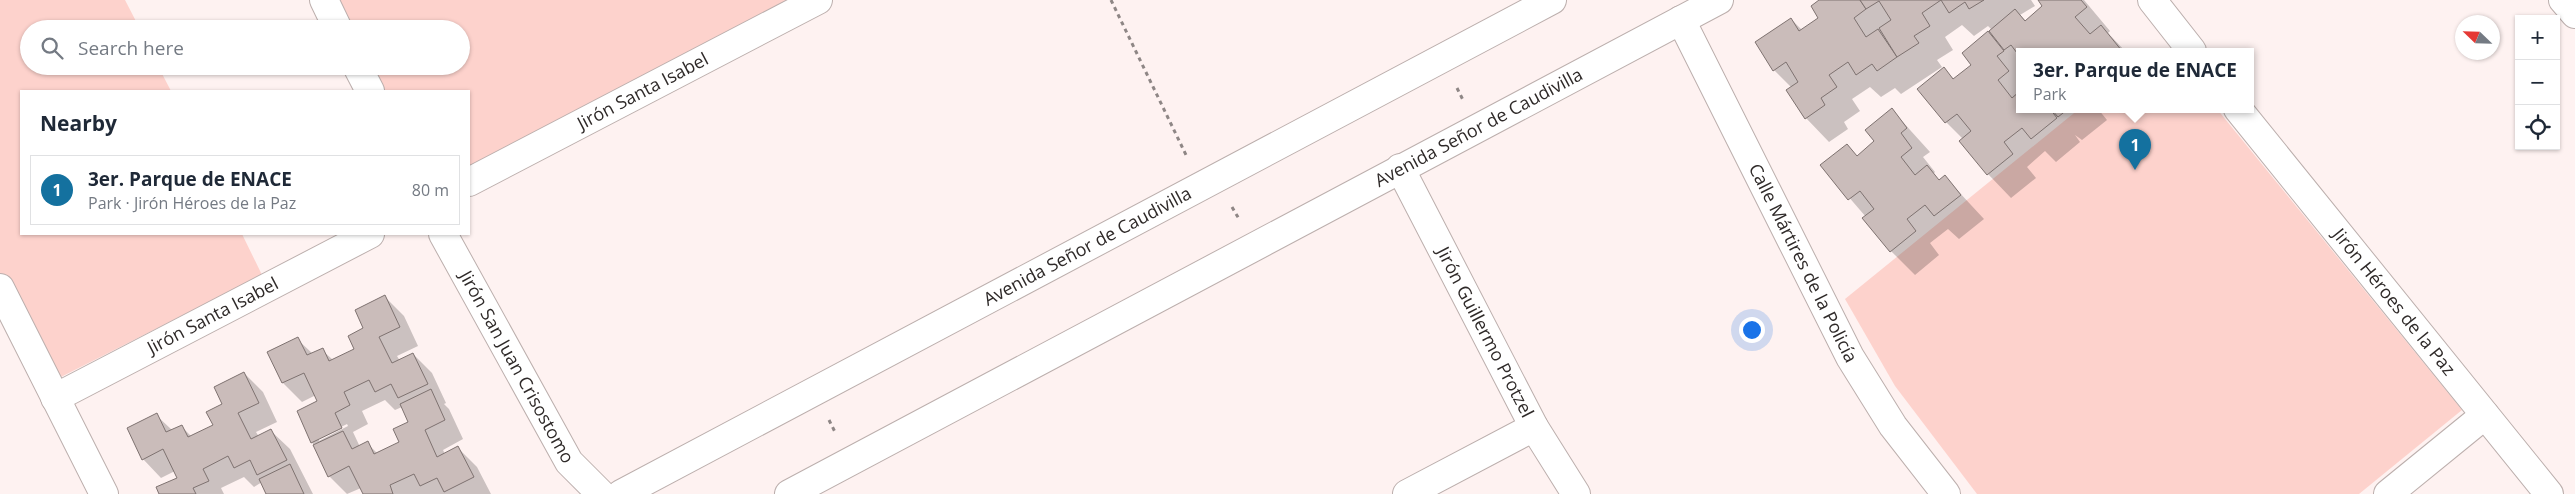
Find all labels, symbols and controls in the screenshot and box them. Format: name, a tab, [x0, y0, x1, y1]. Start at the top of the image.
north arrow	[2455, 15, 2500, 60]
map controls	[2515, 15, 2560, 150]
button: +	[2515, 15, 2560, 60]
search box	[20, 20, 470, 75]
icon: search	[38, 34, 66, 62]
text: Search here	[78, 35, 184, 61]
street label: Jirón Santa Isabel	[571, 46, 712, 135]
popup	[2016, 48, 2254, 113]
text: 3er. Parque de ENACE	[2033, 57, 2237, 83]
button: −	[2515, 60, 2560, 105]
street label: Avenida Señor de Caudivilla	[1370, 62, 1586, 192]
text: Park	[2033, 83, 2067, 105]
button: locate	[2515, 105, 2560, 150]
text: Nearby	[40, 109, 117, 137]
pin: 1	[2119, 129, 2151, 170]
street label: Calle Mártires de la Policía	[1744, 159, 1864, 366]
text: 3er. Parque de ENACE	[88, 166, 292, 192]
text: 1	[52, 179, 62, 201]
text: 80 m	[412, 179, 449, 201]
street label: Avenida Señor de Caudivilla	[979, 181, 1195, 311]
text: Park · Jirón Héroes de la Paz	[88, 192, 296, 214]
street label: Jirón Héroes de la Paz	[2327, 221, 2461, 380]
street label: Jirón Guillermo Protzel	[1431, 241, 1540, 421]
street label: Jirón San Juan Crisostomo	[454, 264, 580, 467]
street label: Jirón Santa Isabel	[141, 271, 282, 360]
your location	[1739, 317, 1765, 343]

